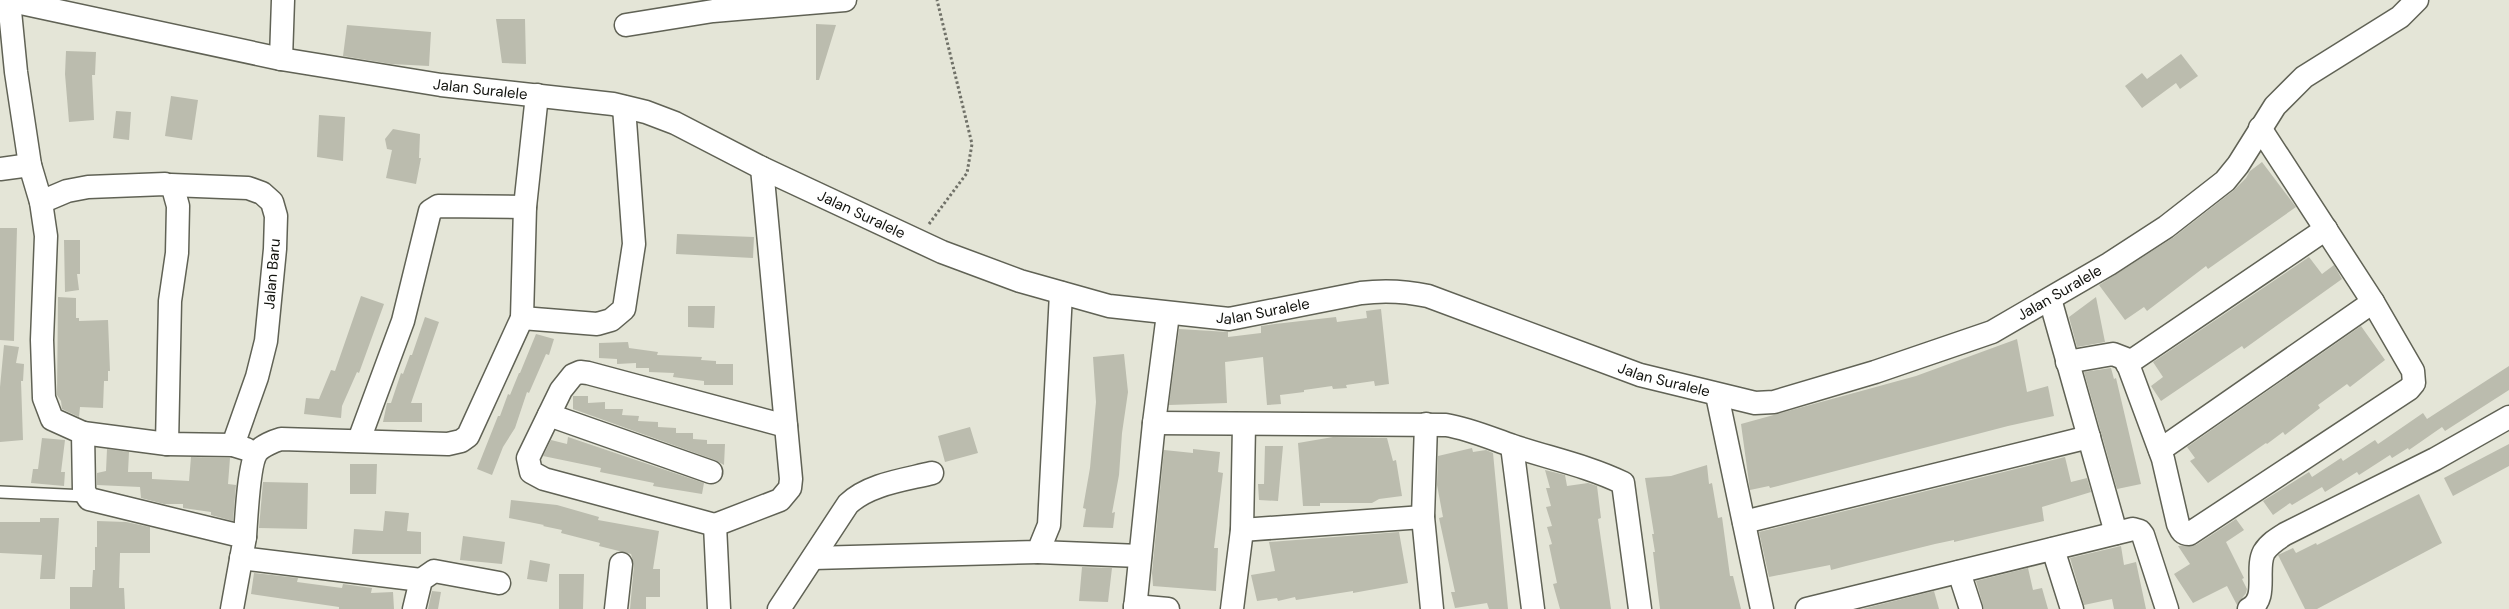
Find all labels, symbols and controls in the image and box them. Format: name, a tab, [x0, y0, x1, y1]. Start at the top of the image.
street label: Jalan Suralele	[432, 74, 529, 104]
street label: Jalan Suralele	[814, 185, 908, 243]
street label: Jalan Baru	[259, 238, 285, 310]
street label: Jalan Suralele	[2014, 260, 2105, 325]
street label: Jalan Suralele	[1215, 293, 1311, 329]
street label: Jalan Suralele	[1615, 358, 1712, 402]

